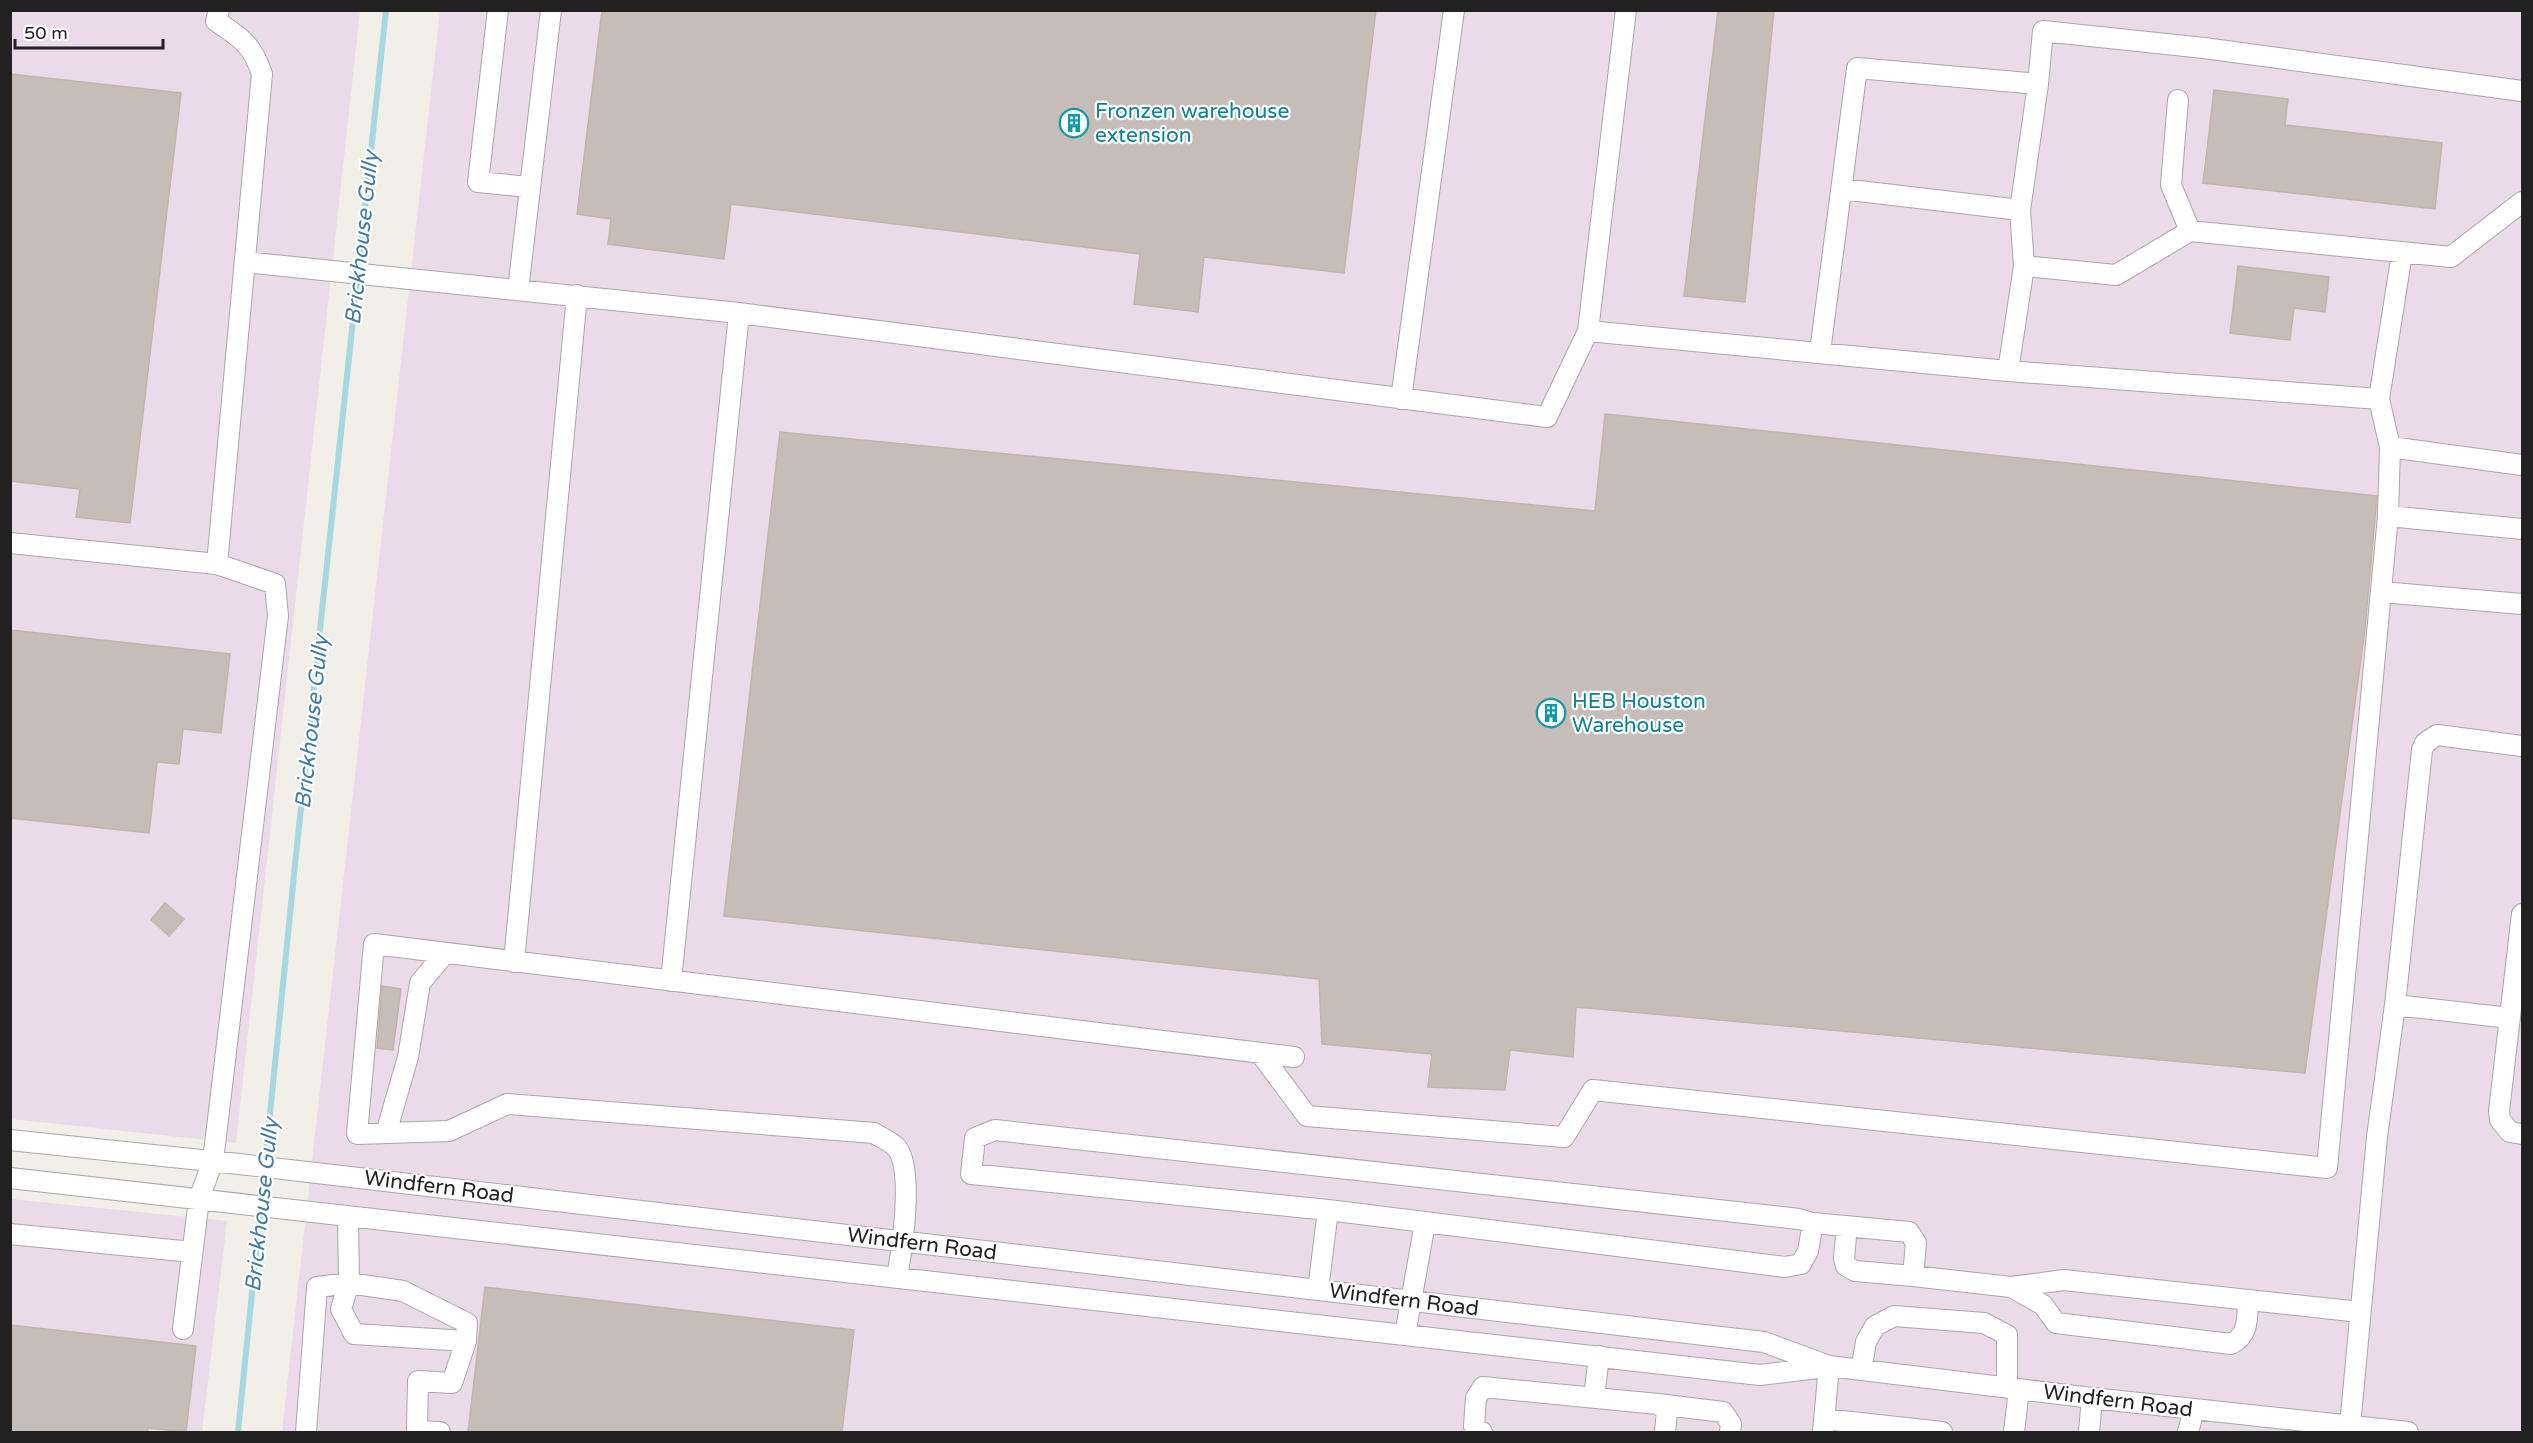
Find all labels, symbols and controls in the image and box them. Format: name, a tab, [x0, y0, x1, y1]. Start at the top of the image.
scale bar	[15, 12, 164, 50]
text: 50 m	[24, 22, 68, 44]
place label: Fronzen warehouse extension	[1095, 99, 1289, 148]
building icon: Fronzen warehouse extension	[1058, 107, 1090, 139]
water label: Brickhouse Gully	[340, 148, 384, 326]
water label: Brickhouse Gully	[290, 632, 334, 810]
place label: HEB Houston Warehouse	[1572, 689, 1706, 738]
building icon: HEB Houston Warehouse	[1535, 697, 1567, 729]
water label: Brickhouse Gully	[240, 1115, 284, 1293]
street label: Windfern Road	[363, 1165, 515, 1209]
street label: Windfern Road	[846, 1222, 998, 1266]
street label: Windfern Road	[1328, 1278, 1480, 1322]
street label: Windfern Road	[2042, 1379, 2194, 1423]

